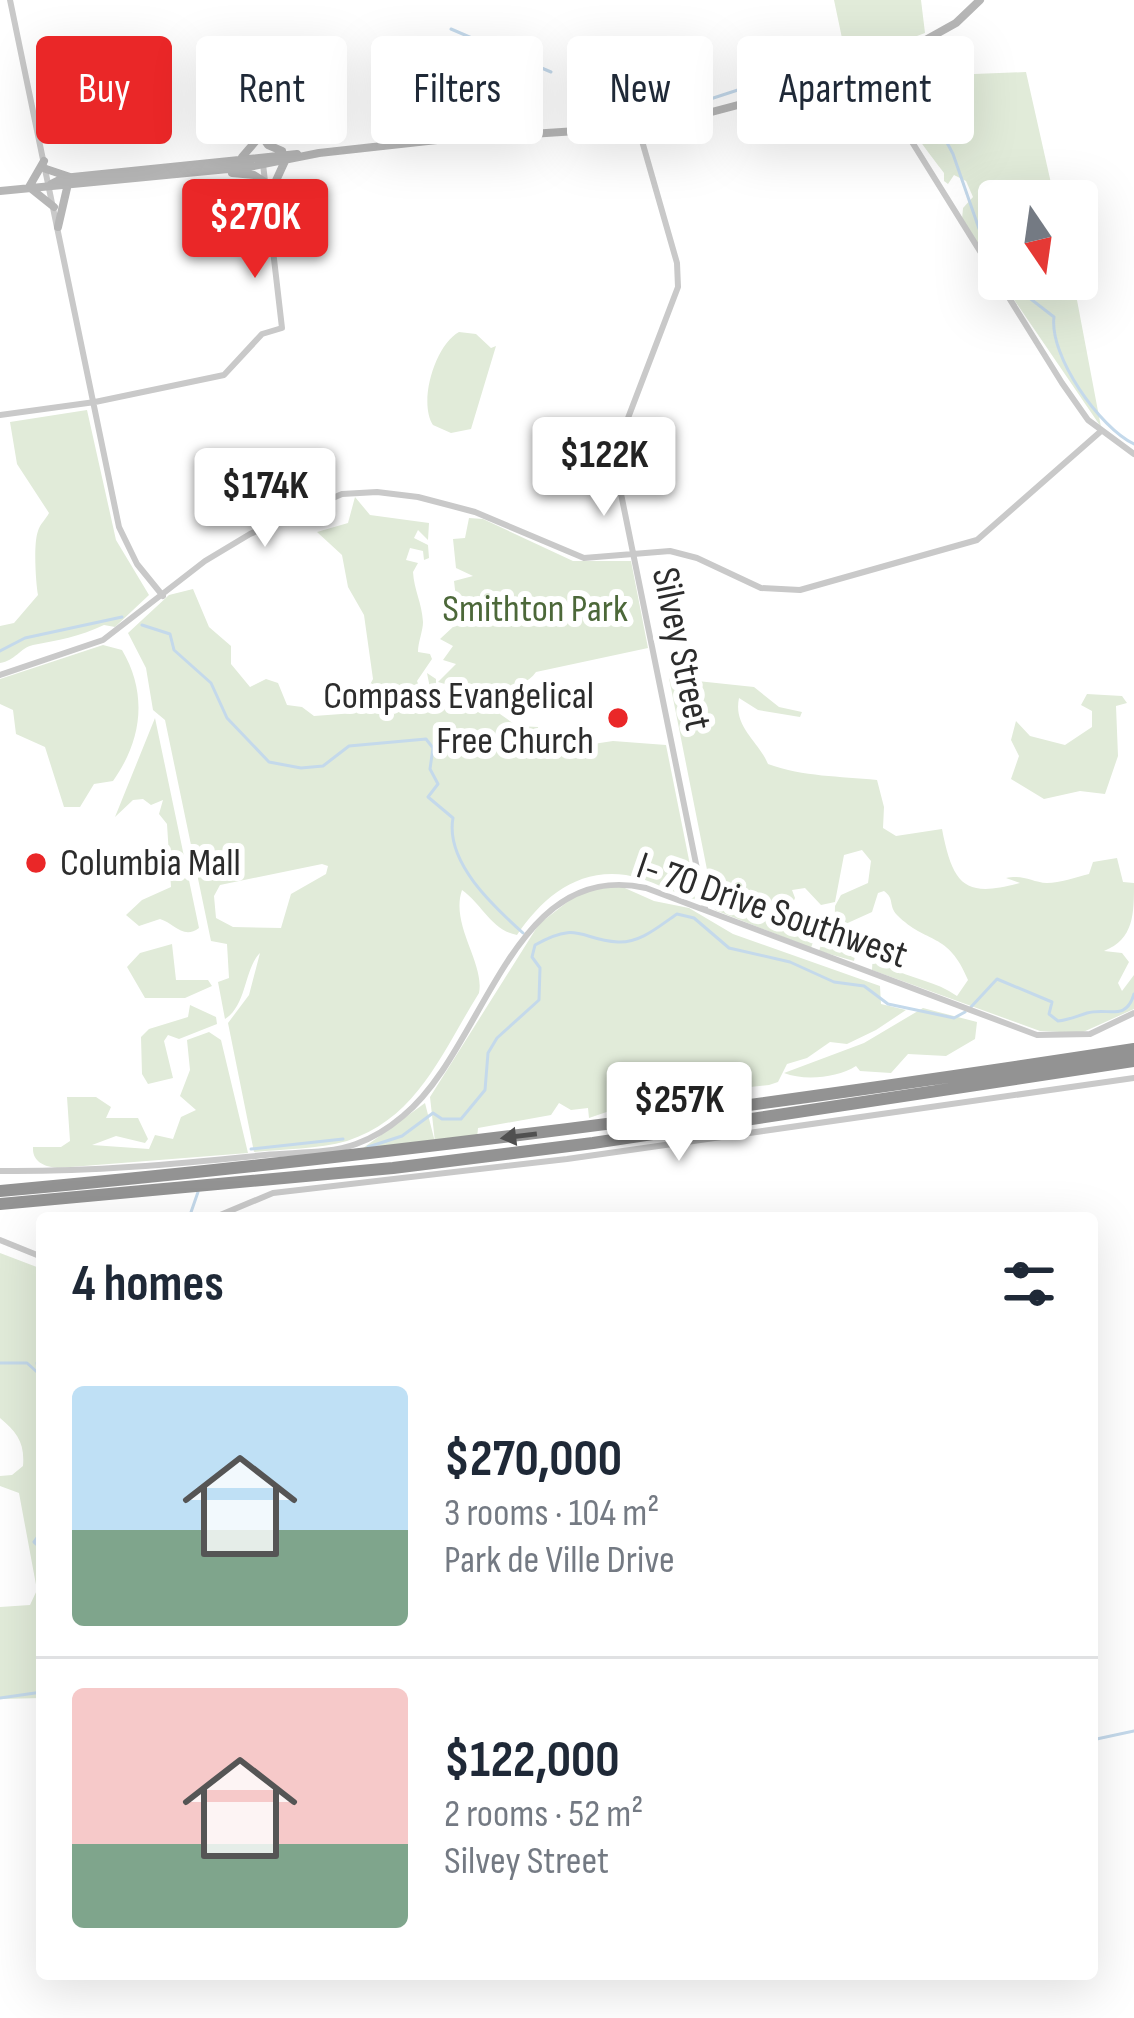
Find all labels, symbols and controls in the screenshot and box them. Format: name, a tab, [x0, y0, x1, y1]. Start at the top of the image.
chip: Buy	[36, 36, 172, 144]
chip: Rent	[196, 36, 347, 144]
chip: Filters	[371, 36, 543, 144]
chip: New	[567, 36, 713, 144]
chip: Apartment	[737, 36, 974, 144]
pin: $270K	[171, 179, 339, 281]
north arrow	[978, 180, 1098, 300]
map controls	[978, 180, 1098, 300]
text: $270K	[209, 194, 301, 241]
pin: $122K	[520, 417, 688, 519]
text: $122K	[559, 432, 649, 479]
pin: $174K	[181, 448, 349, 550]
text: $174K	[221, 463, 309, 510]
street label: Silvey Street	[641, 563, 721, 735]
park label: Smithton Park	[442, 586, 628, 633]
place label: Compass Evangelical Free Church	[323, 673, 594, 765]
marker: Compass Evangelical Free Church	[605, 705, 631, 731]
place label: Columbia Mall	[60, 840, 241, 887]
street label: I- 70 Drive Southwest	[631, 843, 913, 979]
marker: Columbia Mall	[23, 850, 49, 876]
pin: $257K	[595, 1062, 763, 1164]
text: $257K	[634, 1077, 724, 1124]
one-way arrow	[500, 1127, 537, 1146]
icon: filters	[996, 1251, 1062, 1317]
text: 4 homes	[72, 1254, 224, 1315]
text: $270,000	[444, 1429, 622, 1490]
icon: home	[168, 1434, 312, 1578]
text: 3 rooms · 104 m²	[444, 1490, 659, 1537]
text: Park de Ville Drive	[444, 1537, 675, 1584]
text: $122,000	[444, 1730, 620, 1791]
icon: home	[168, 1736, 312, 1880]
text: 2 rooms · 52 m²	[444, 1791, 644, 1838]
text: Silvey Street	[444, 1838, 609, 1885]

